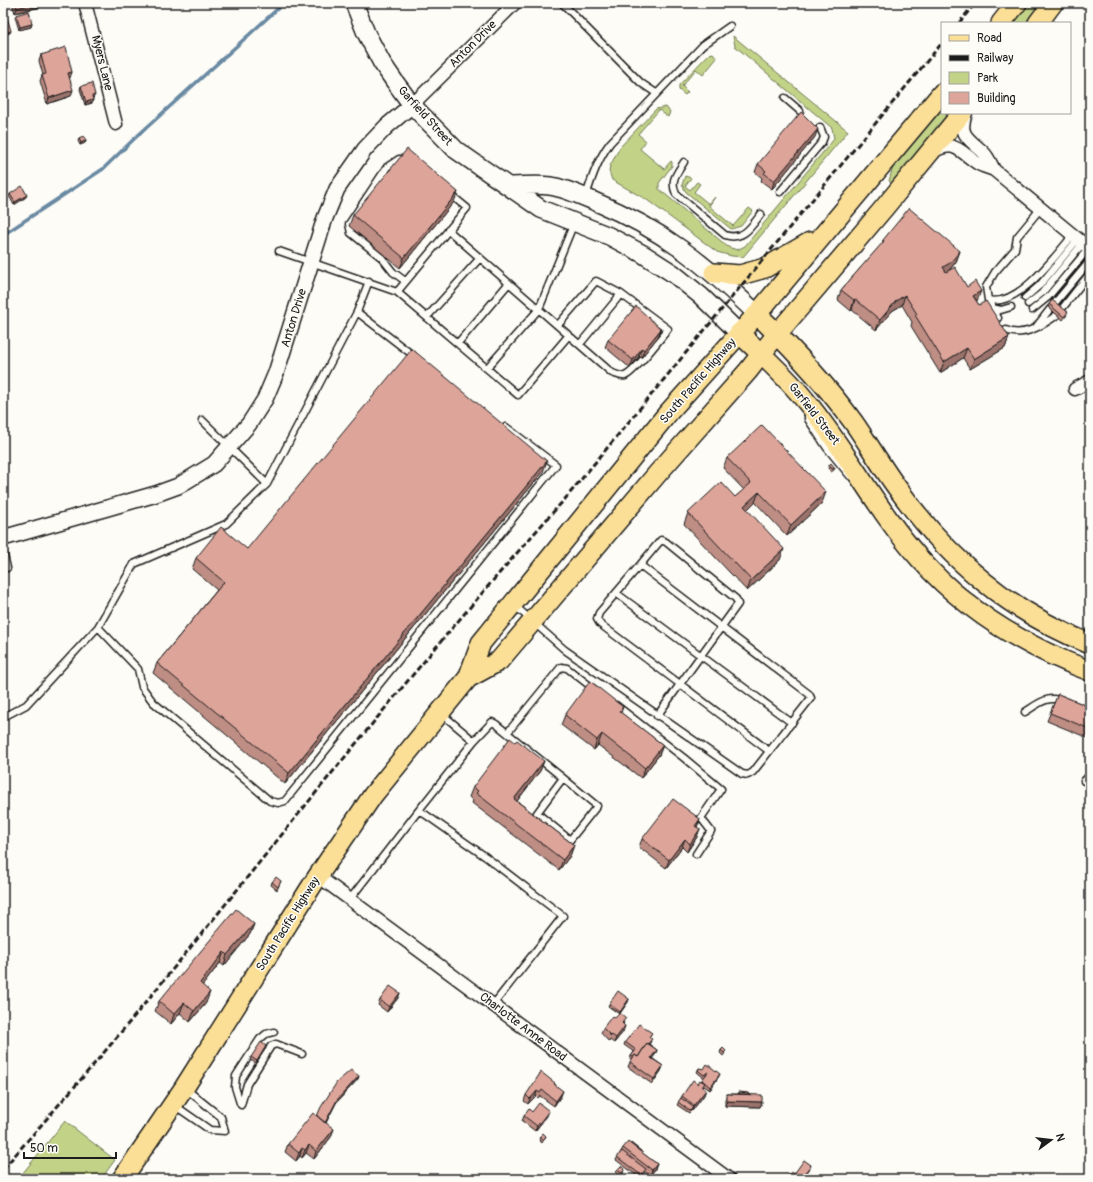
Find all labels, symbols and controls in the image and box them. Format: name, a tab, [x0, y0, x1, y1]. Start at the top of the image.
street label: Anton Drive	[446, 17, 500, 71]
legend	[941, 22, 1071, 114]
text: Road	[977, 31, 1002, 46]
street label: Myers Lane	[88, 34, 116, 92]
text: Railway	[977, 51, 1013, 66]
text: Park	[977, 71, 998, 86]
street label: Garfield Street	[394, 83, 456, 149]
text: Building	[977, 91, 1016, 106]
street label: Anton Drive	[278, 287, 310, 349]
street label: South Pacific Highway	[657, 335, 739, 427]
street label: Garfield Street	[785, 380, 843, 448]
street label: South Pacific Highway	[253, 874, 323, 974]
street label: Charlotte Anne Road	[477, 989, 570, 1065]
north arrow	[1031, 1120, 1071, 1160]
text: N	[1053, 1132, 1068, 1143]
scale bar	[24, 1134, 116, 1160]
text: 50 m	[30, 1141, 58, 1156]

